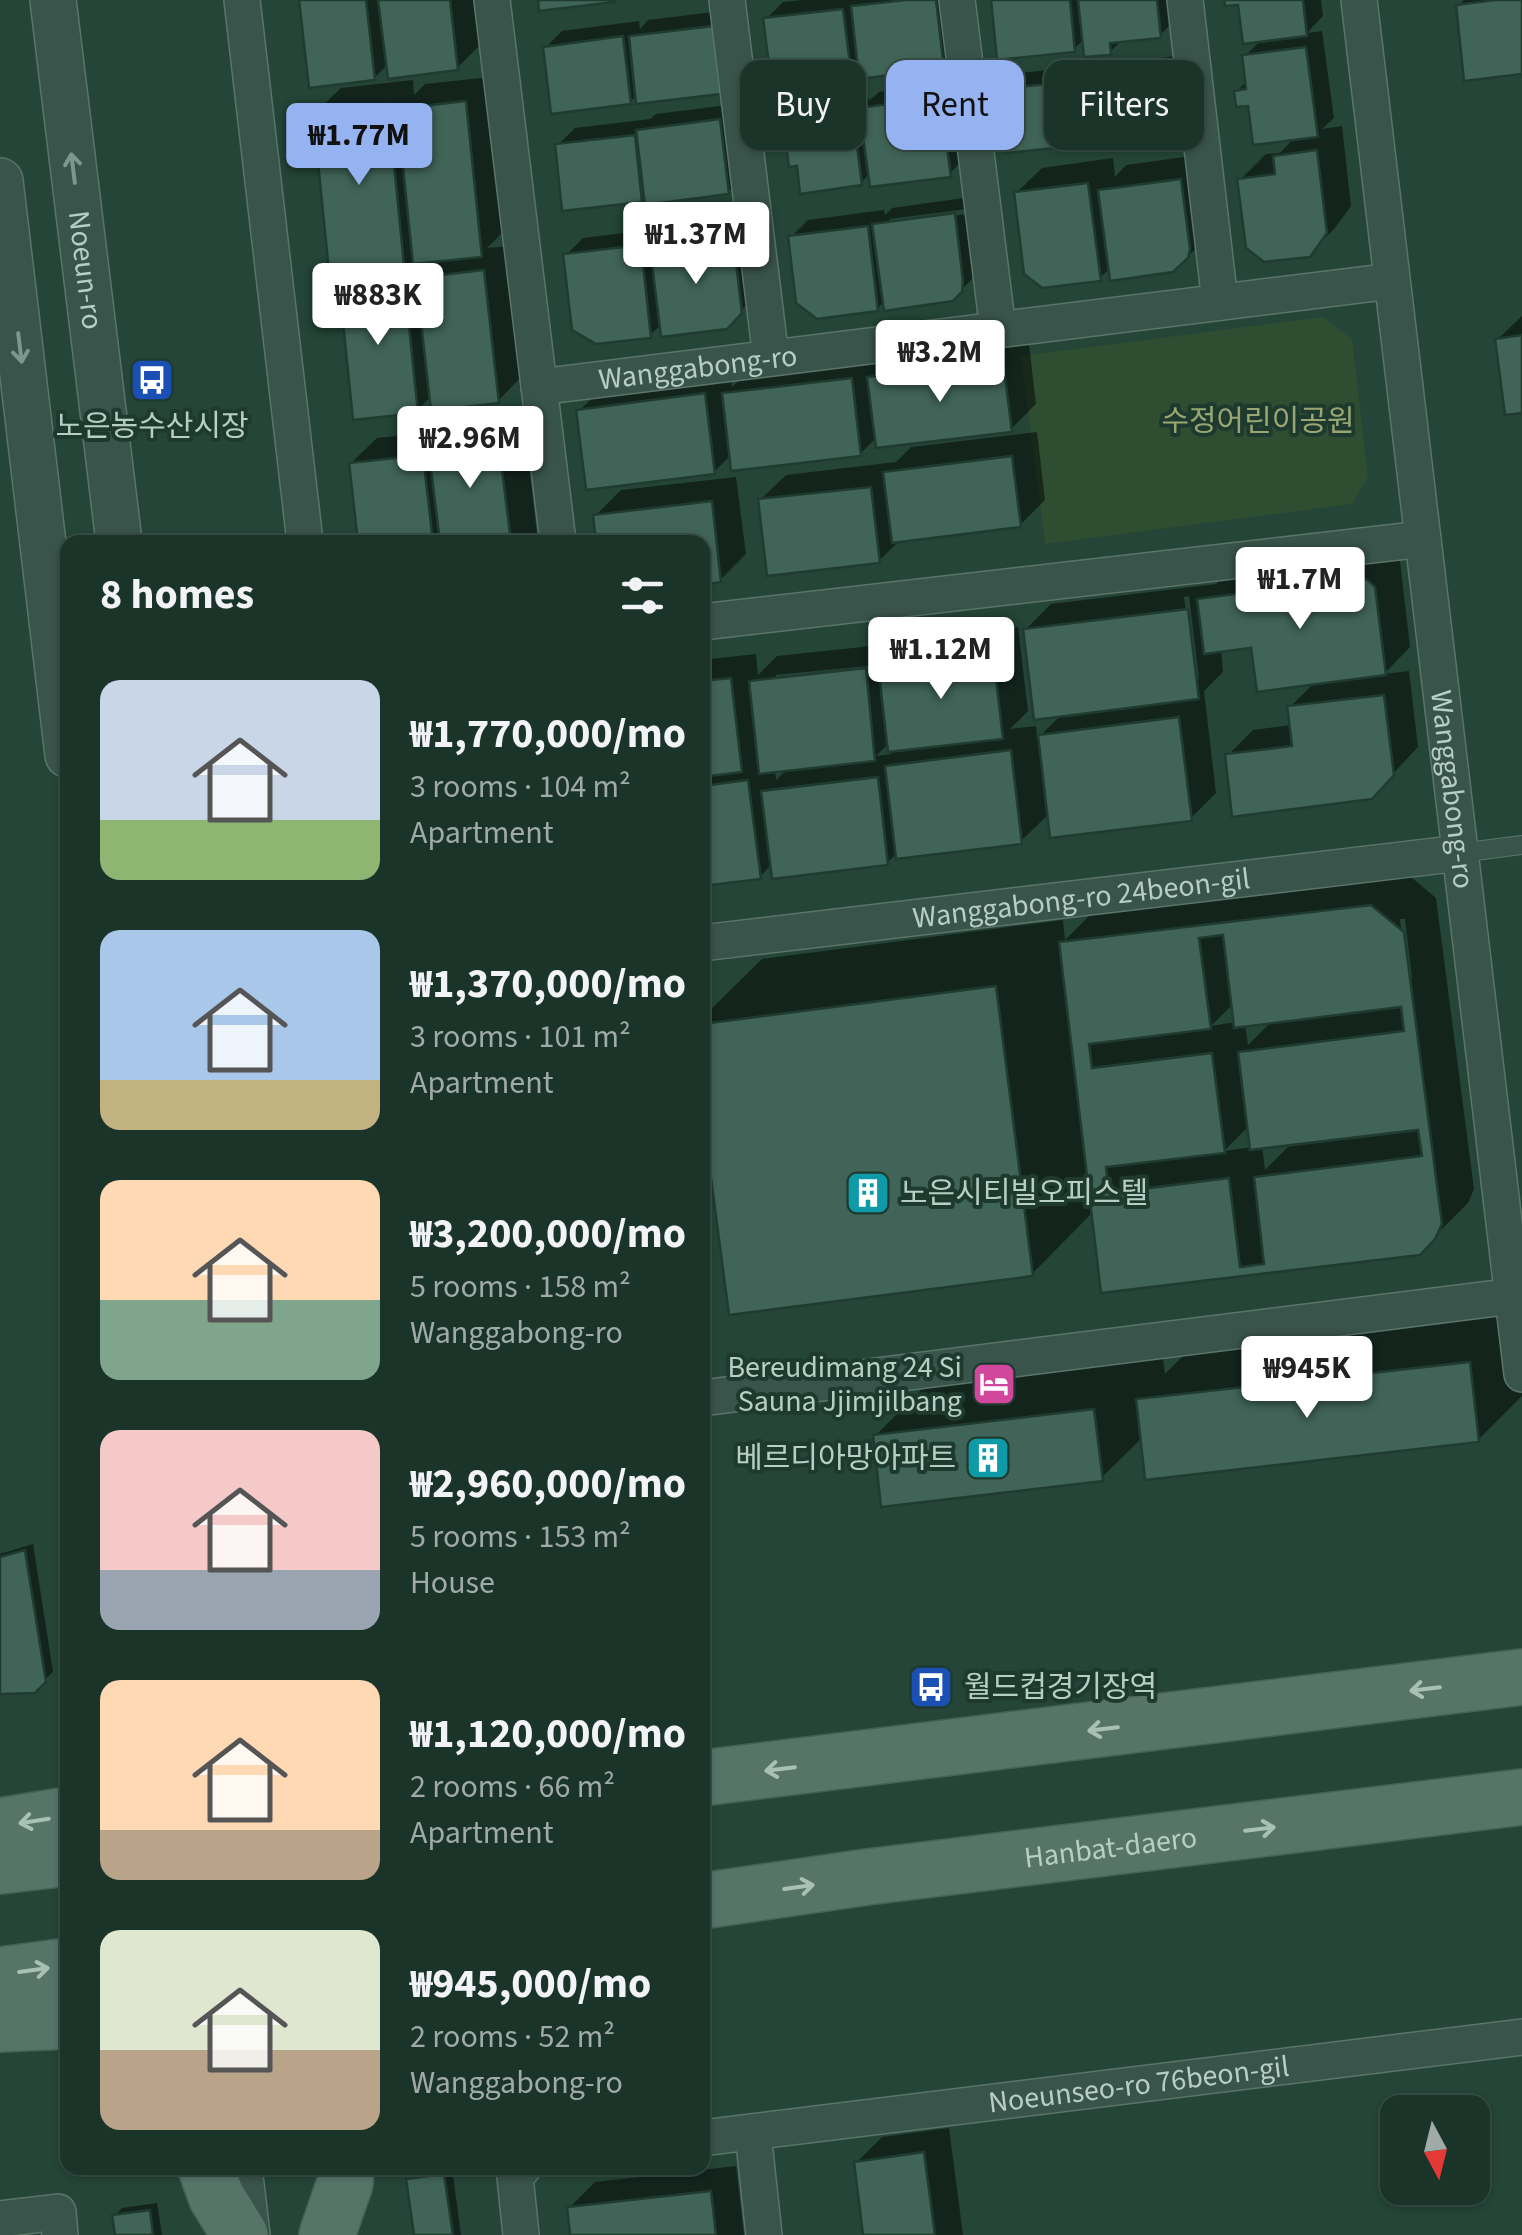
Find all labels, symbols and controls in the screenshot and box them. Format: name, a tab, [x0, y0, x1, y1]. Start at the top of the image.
chip: Buy	[740, 60, 866, 150]
chip: Rent	[886, 60, 1024, 150]
chip: Filters	[1044, 60, 1204, 150]
pin: ₩1.77M	[278, 103, 440, 188]
text: ₩1.77M	[308, 112, 410, 158]
one-way arrow	[63, 152, 82, 184]
pin: ₩1.37M	[615, 202, 777, 287]
street label: Noeun-ro	[57, 208, 114, 332]
text: ₩1.37M	[645, 211, 747, 257]
pin: ₩883K	[308, 263, 448, 348]
text: ₩883K	[334, 272, 422, 318]
pin: ₩3.2M	[870, 320, 1010, 405]
text: ₩3.2M	[898, 329, 982, 375]
one-way arrow	[11, 331, 30, 363]
street label: Wanggabong-ro	[596, 334, 800, 401]
bus stop icon: 노은농수산시장	[129, 357, 175, 403]
park label: 수정어린이공원	[1161, 400, 1355, 443]
place label: 노은농수산시장	[55, 405, 249, 448]
pin: ₩2.96M	[389, 406, 551, 491]
text: ₩2.96M	[419, 415, 521, 461]
pin: ₩1.7M	[1230, 547, 1370, 632]
text: ₩1.7M	[1258, 556, 1342, 602]
text: 8 homes	[100, 565, 254, 625]
icon: filters	[615, 568, 670, 623]
pin: ₩1.12M	[860, 617, 1022, 702]
text: ₩1.12M	[890, 626, 992, 672]
street label: Wanggabong-ro	[1419, 688, 1485, 891]
text: ₩1,770,000/mo	[410, 704, 686, 764]
icon: home	[180, 720, 300, 840]
text: 3 rooms · 104 m²	[410, 764, 631, 810]
text: Apartment	[410, 810, 553, 856]
street label: Wanggabong-ro 24beon-gil	[910, 857, 1252, 940]
text: ₩1,370,000/mo	[410, 954, 686, 1014]
icon: home	[180, 970, 300, 1090]
text: 3 rooms · 101 m²	[410, 1014, 631, 1060]
text: Apartment	[410, 1060, 553, 1106]
building icon: 노은시티빌오피스텔	[845, 1170, 891, 1216]
place label: 노은시티빌오피스텔	[900, 1172, 1148, 1215]
text: ₩3,200,000/mo	[410, 1204, 686, 1264]
icon: home	[180, 1220, 300, 1340]
text: 5 rooms · 158 m²	[410, 1264, 631, 1310]
text: Wanggabong-ro	[410, 1310, 623, 1356]
pin: ₩945K	[1237, 1336, 1377, 1421]
text: ₩945K	[1263, 1345, 1351, 1391]
place label: Bereudimang 24 Si Sauna Jjimjilbang	[727, 1346, 962, 1423]
hotel icon: Bereudimang 24 Si Sauna Jjimjilbang	[971, 1361, 1017, 1407]
building icon: 베르디아망아파트	[965, 1435, 1011, 1481]
place label: 베르디아망아파트	[735, 1437, 956, 1480]
text: ₩2,960,000/mo	[410, 1454, 686, 1514]
icon: home	[180, 1470, 300, 1590]
text: 5 rooms · 153 m²	[410, 1514, 631, 1560]
text: House	[410, 1560, 495, 1606]
bus stop icon: 월드컵경기장역	[908, 1664, 954, 1710]
place label: 월드컵경기장역	[964, 1666, 1157, 1709]
one-way arrow	[1410, 1680, 1442, 1699]
text: ₩1,120,000/mo	[410, 1704, 686, 1764]
icon: home	[180, 1720, 300, 1840]
one-way arrow	[1087, 1720, 1119, 1739]
one-way arrow	[765, 1760, 797, 1779]
text: 2 rooms · 66 m²	[410, 1764, 615, 1810]
text: Apartment	[410, 1810, 553, 1856]
one-way arrow	[18, 1812, 51, 1830]
street label: Hanbat-daero	[1022, 1816, 1199, 1880]
one-way arrow	[1244, 1819, 1276, 1838]
one-way arrow	[782, 1877, 815, 1896]
text: ₩945,000/mo	[410, 1954, 651, 2014]
one-way arrow	[17, 1961, 49, 1979]
icon: home	[180, 1970, 300, 2090]
text: 2 rooms · 52 m²	[410, 2014, 615, 2060]
street label: Noeunseo-ro 76beon-gil	[986, 2045, 1292, 2125]
text: Wanggabong-ro	[410, 2060, 623, 2106]
north arrow	[1380, 2095, 1490, 2205]
map controls	[1380, 2095, 1490, 2205]

